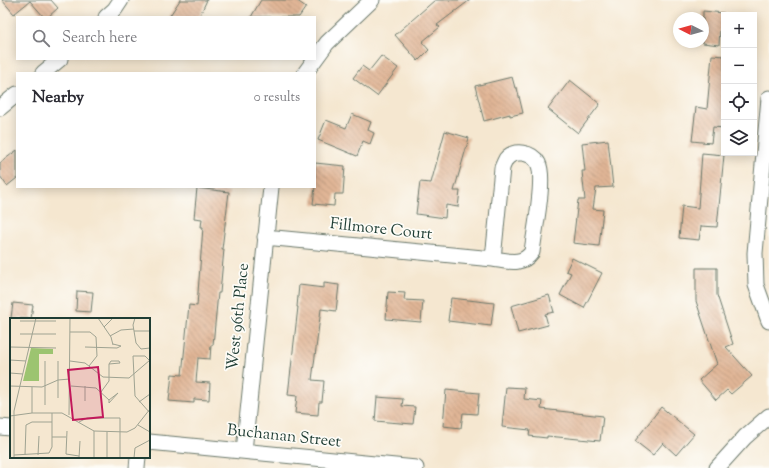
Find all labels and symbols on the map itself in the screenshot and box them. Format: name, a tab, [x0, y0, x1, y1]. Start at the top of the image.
north arrow	[673, 12, 709, 48]
street label: Fillmore Court	[329, 213, 434, 247]
street label: West 96th Place	[222, 262, 256, 372]
inset map	[10, 318, 150, 458]
street label: Buchanan Street	[226, 420, 343, 454]

